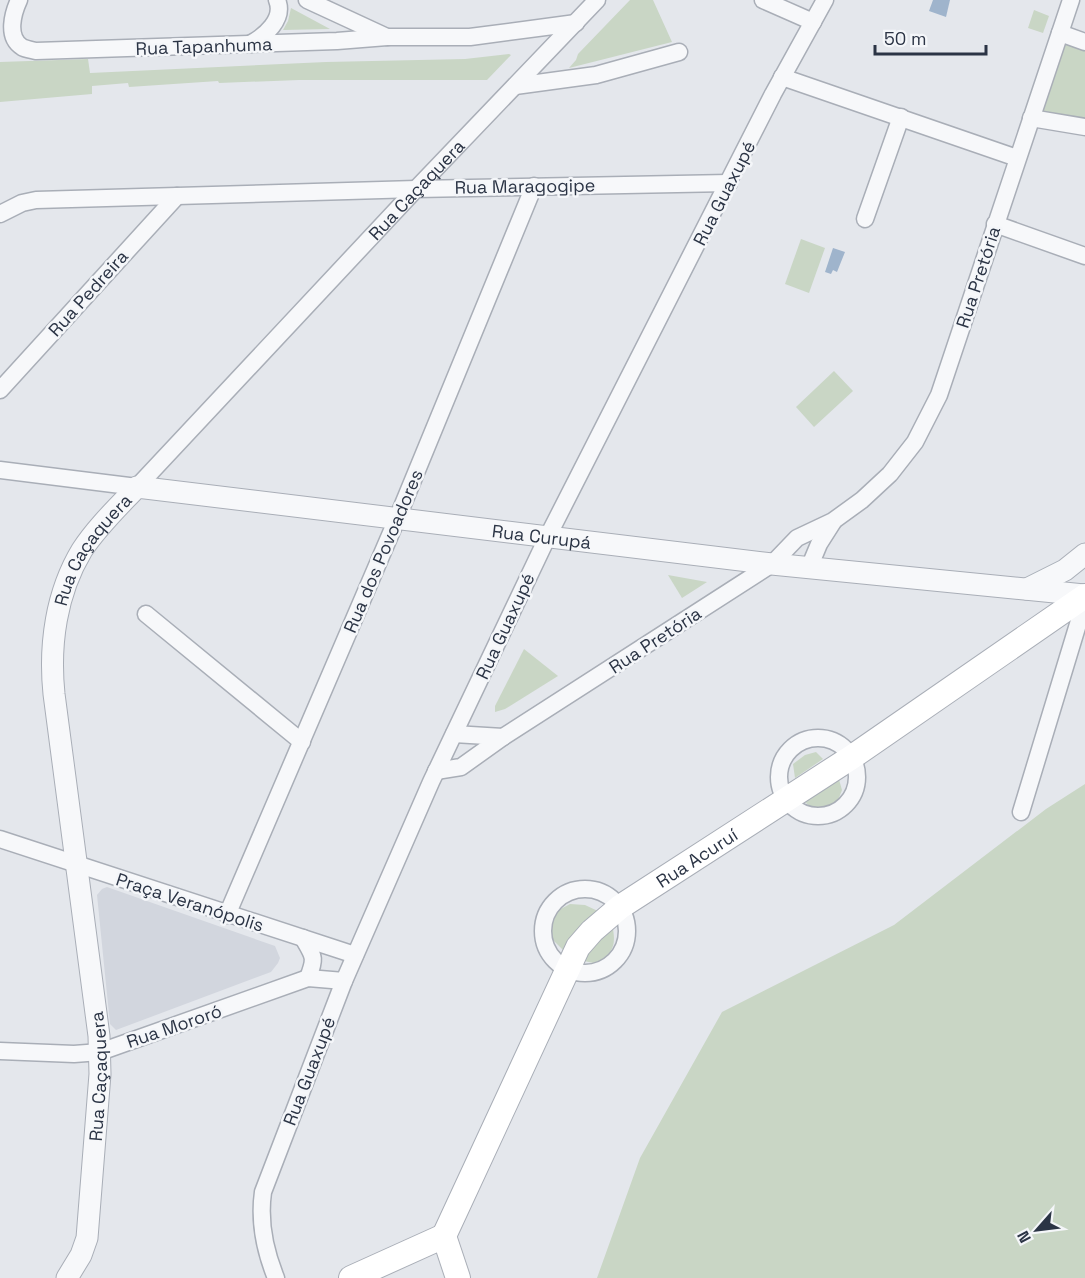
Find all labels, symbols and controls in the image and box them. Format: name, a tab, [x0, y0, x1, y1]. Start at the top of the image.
scale bar	[875, 18, 986, 56]
text: 50 m	[884, 27, 926, 50]
street label: Rua Tapanhuma	[135, 32, 273, 60]
street label: Rua Caçaquera	[363, 134, 469, 245]
street label: Rua Guaxupé	[688, 137, 760, 249]
street label: Rua Maragogipe	[454, 173, 596, 199]
street label: Rua Pretória	[951, 223, 1005, 331]
street label: Rua Pedreira	[43, 245, 133, 341]
street label: Rua dos Povoadores	[338, 466, 428, 636]
street label: Rua Caçaquera	[48, 489, 136, 608]
street label: Rua Curupá	[491, 519, 593, 553]
street label: Rua Guaxupé	[470, 569, 540, 683]
street label: Rua Pretória	[604, 602, 706, 678]
street label: Rua Acuruí	[652, 822, 742, 892]
street label: Praça Veranópolis	[113, 867, 267, 937]
street label: Rua Mororó	[123, 999, 225, 1053]
street label: Rua Caçaquera	[83, 1010, 112, 1142]
street label: Rua Guaxupé	[278, 1013, 340, 1129]
north arrow	[1007, 1200, 1067, 1260]
text: N	[1012, 1227, 1036, 1246]

